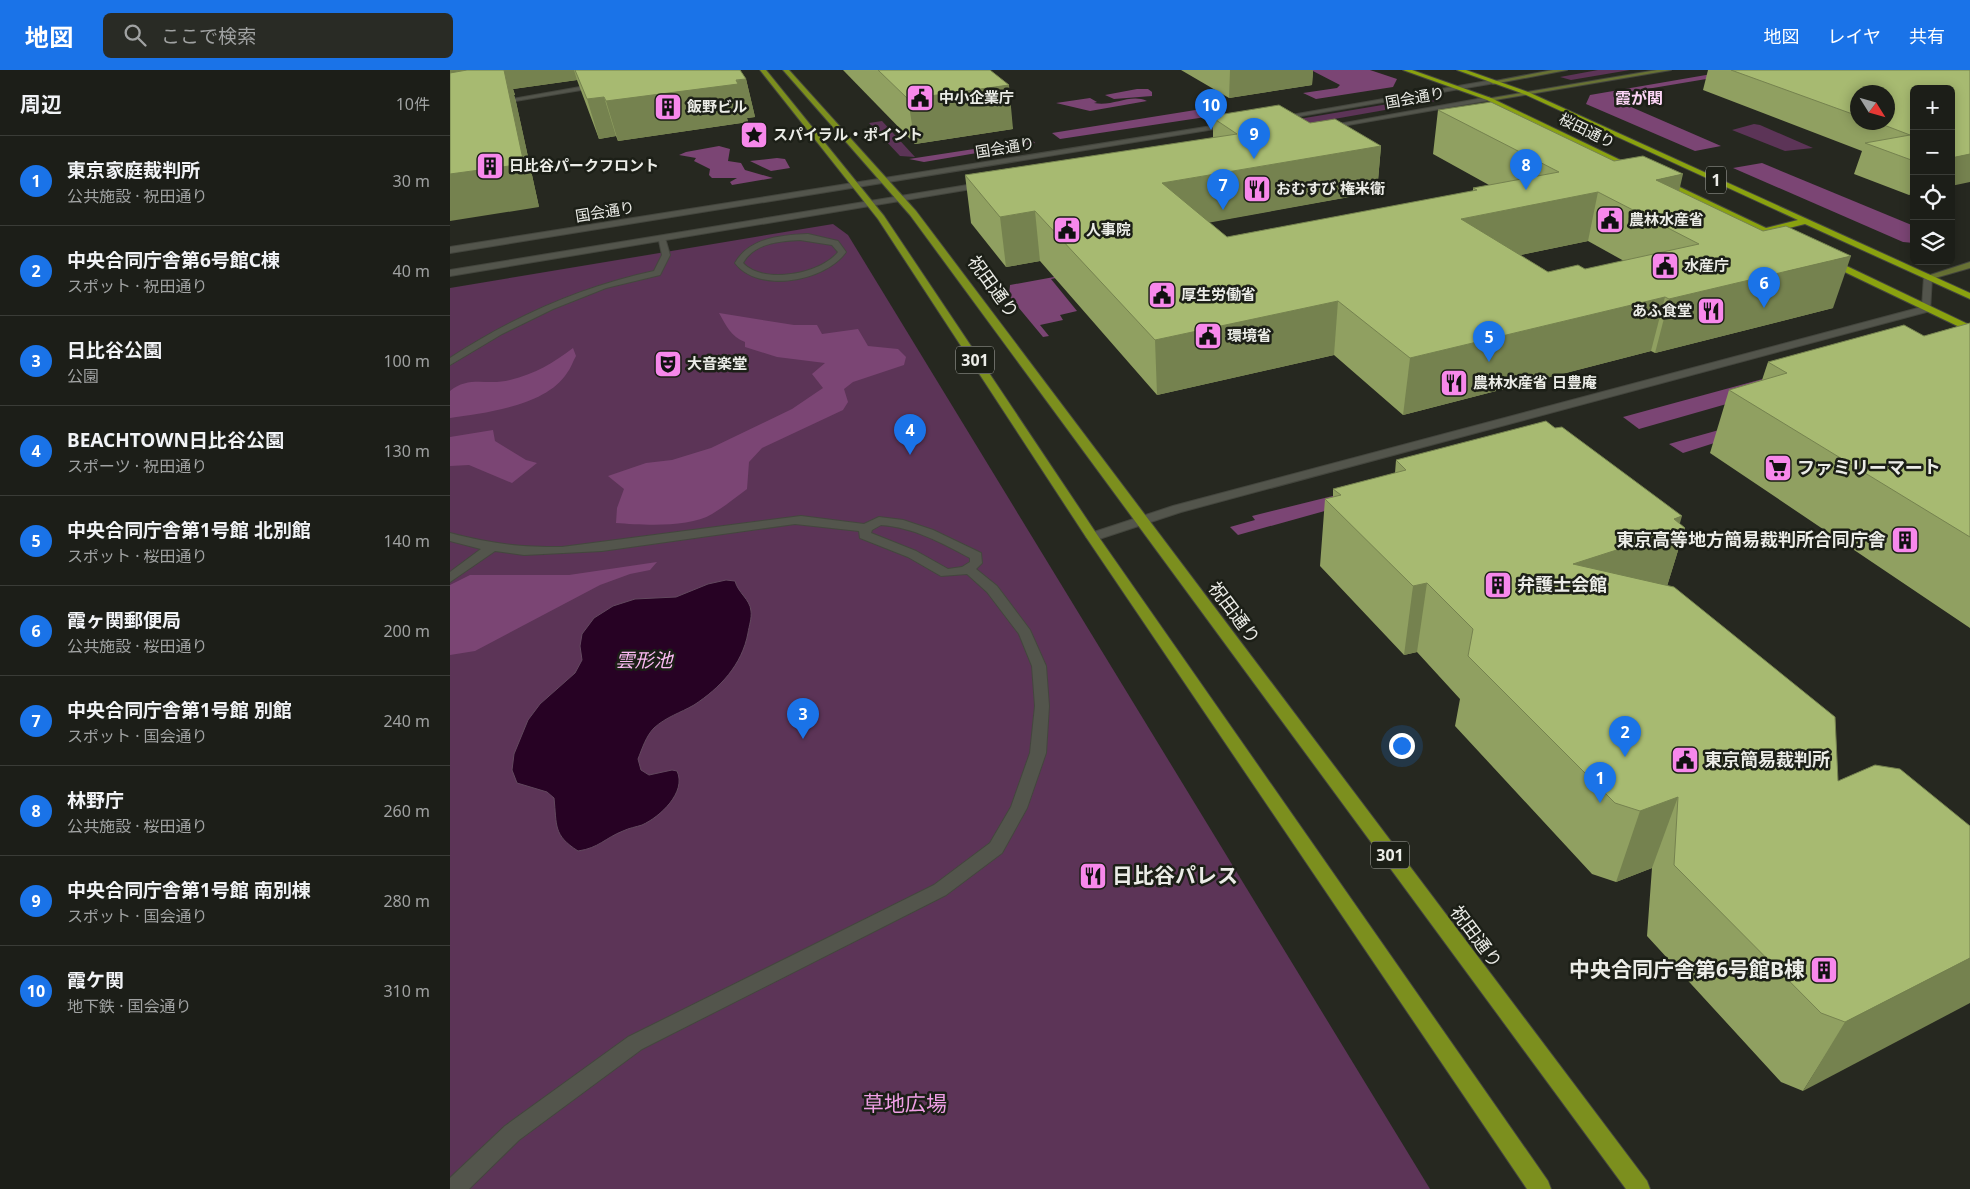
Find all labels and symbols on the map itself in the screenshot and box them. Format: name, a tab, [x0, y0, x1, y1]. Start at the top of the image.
street label: 国会通り	[1384, 82, 1446, 112]
public building icon: 中小企業庁	[905, 83, 935, 113]
north arrow	[1850, 85, 1895, 130]
place label: 中小企業庁	[939, 87, 1014, 107]
district label: 霞が関	[1615, 87, 1663, 109]
pin: 10	[1195, 89, 1227, 130]
building icon: 飯野ビル	[653, 92, 683, 122]
place label: 飯野ビル	[687, 96, 747, 116]
street label: 桜田通り	[1556, 108, 1619, 152]
pin: 9	[1238, 118, 1270, 159]
place icon: スパイラル・ポイント	[739, 120, 769, 150]
place label: スパイラル・ポイント	[773, 124, 923, 144]
street label: 国会通り	[974, 132, 1036, 162]
pin: 8	[1510, 149, 1542, 190]
building icon: 日比谷パークフロント	[475, 151, 505, 181]
place label: 日比谷パークフロント	[509, 155, 659, 175]
road number: 1	[1706, 166, 1726, 194]
pin: 7	[1207, 169, 1239, 210]
restaurant icon: おむすび 権米衛	[1242, 174, 1272, 204]
place label: おむすび 権米衛	[1276, 178, 1385, 198]
street label: 国会通り	[574, 196, 636, 226]
public building icon: 農林水産省	[1595, 205, 1625, 235]
place label: 農林水産省	[1629, 209, 1704, 229]
public building icon: 人事院	[1052, 215, 1082, 245]
place label: 人事院	[1086, 219, 1131, 239]
street label: 祝田通り	[963, 250, 1025, 323]
public building icon: 水産庁	[1650, 251, 1680, 281]
place label: 水産庁	[1684, 255, 1729, 275]
pin: 6	[1748, 267, 1780, 308]
public building icon: 厚生労働省	[1147, 280, 1177, 310]
place label: 厚生労働省	[1181, 284, 1256, 304]
restaurant icon: あふ食堂	[1696, 296, 1726, 326]
place label: あふ食堂	[1632, 300, 1692, 320]
public building icon: 環境省	[1193, 321, 1223, 351]
pin: 5	[1473, 321, 1505, 362]
place label: 環境省	[1227, 325, 1272, 345]
road number: 301	[956, 346, 994, 374]
theatre icon: 大音楽堂	[653, 349, 683, 379]
place label: 大音楽堂	[687, 353, 747, 373]
restaurant icon: 農林水産省 日豊庵	[1439, 368, 1469, 398]
place label: 農林水産省 日豊庵	[1473, 372, 1597, 392]
pin: 4	[894, 414, 926, 455]
supermarket icon: ファミリーマート	[1763, 453, 1793, 483]
place label: ファミリーマート	[1797, 455, 1941, 479]
building icon: 東京高等地方簡易裁判所合同庁舎	[1890, 525, 1920, 555]
place label: 東京高等地方簡易裁判所合同庁舎	[1616, 527, 1886, 551]
building icon: 弁護士会館	[1483, 570, 1513, 600]
place label: 弁護士会館	[1517, 572, 1607, 596]
street label: 祝田通り	[1204, 576, 1266, 648]
water label: 雲形池	[615, 647, 674, 673]
pin: 3	[787, 698, 819, 739]
pin: 2	[1609, 716, 1641, 757]
your location	[1389, 733, 1415, 759]
public building icon: 東京簡易裁判所	[1670, 745, 1700, 775]
place label: 東京簡易裁判所	[1704, 747, 1830, 771]
pin: 1	[1584, 762, 1616, 803]
road number: 301	[1371, 842, 1409, 868]
restaurant icon: 日比谷パレス	[1078, 861, 1108, 891]
place label: 日比谷パレス	[1112, 861, 1238, 889]
street label: 祝田通り	[1446, 900, 1508, 972]
place label: 中央合同庁舎第6号館B棟	[1569, 955, 1805, 983]
building icon: 中央合同庁舎第6号館B棟	[1809, 955, 1839, 985]
park label: 草地広場	[863, 1089, 947, 1117]

